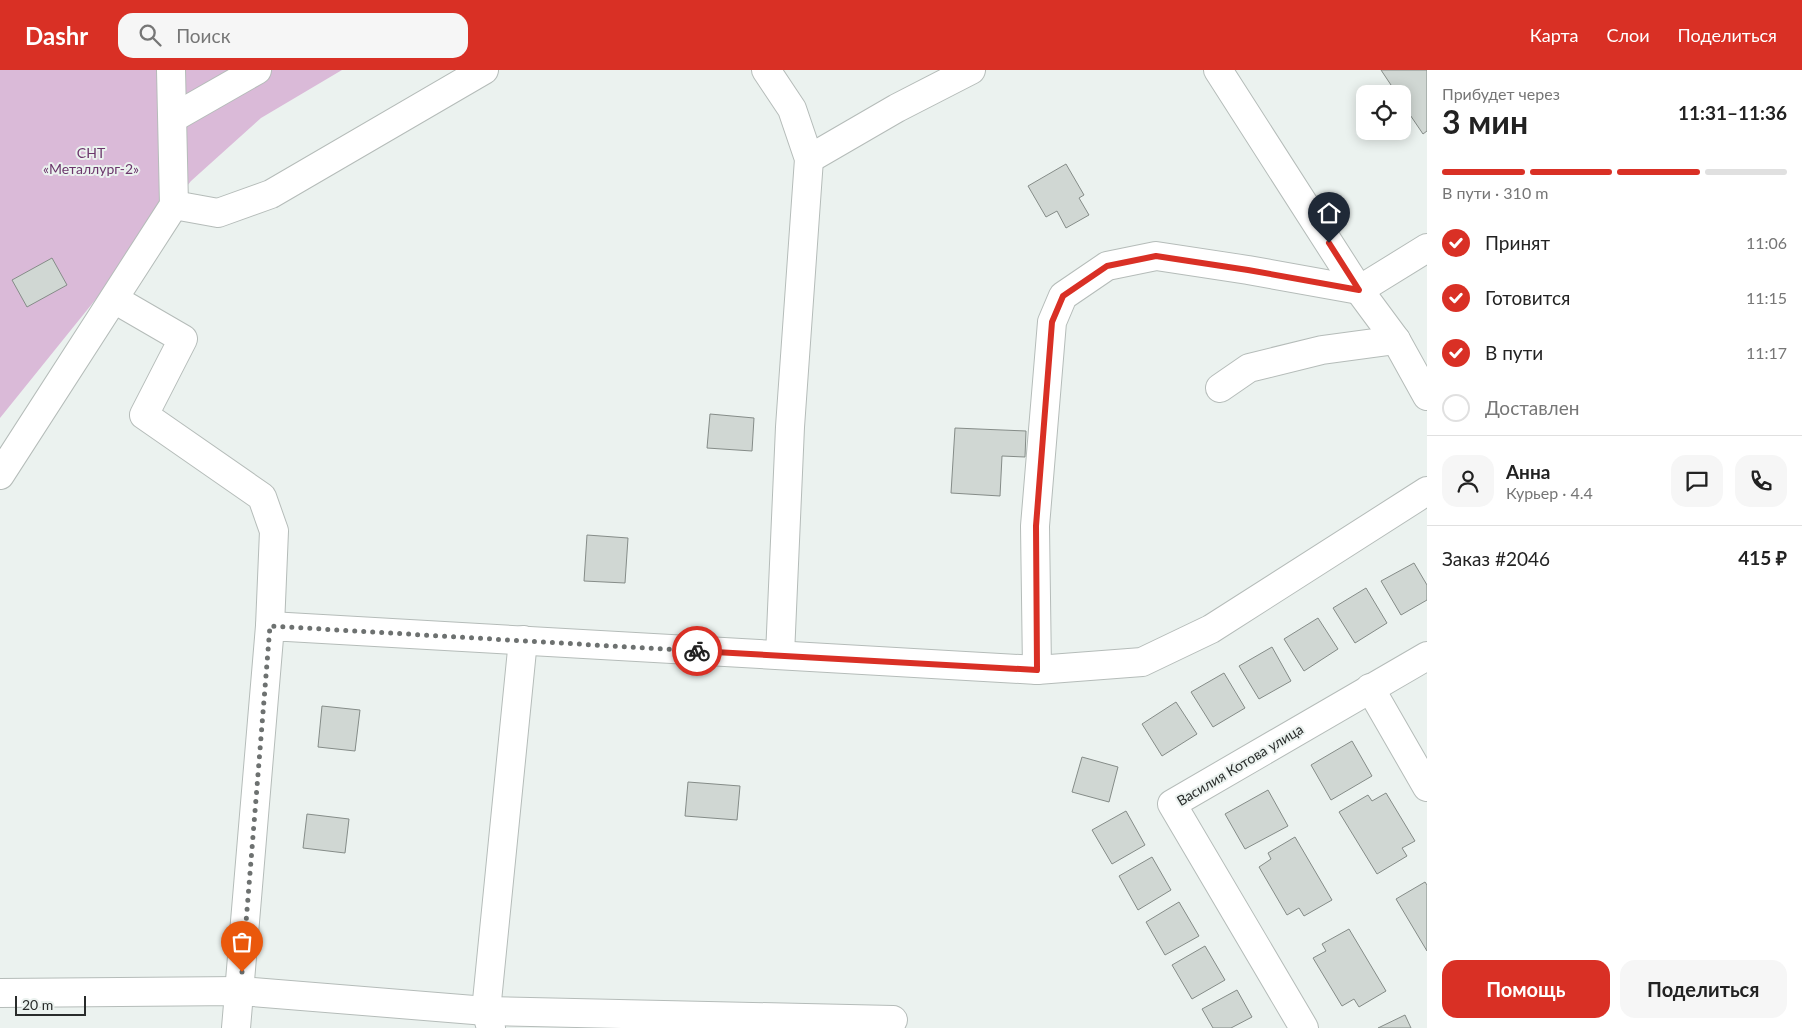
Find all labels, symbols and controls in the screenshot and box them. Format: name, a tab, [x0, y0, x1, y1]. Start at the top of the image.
search box	[118, 13, 468, 58]
text: Dashr	[25, 21, 88, 50]
icon: search	[136, 21, 164, 49]
text: Поиск	[176, 24, 230, 47]
text: Карта	[1530, 24, 1578, 46]
text: Слои	[1606, 24, 1650, 46]
text: Поделиться	[1678, 24, 1777, 46]
text: Прибудет через	[1442, 84, 1560, 103]
map controls	[1356, 85, 1411, 140]
button: locate	[1356, 85, 1411, 140]
text: 11:31–11:36	[1678, 101, 1787, 124]
text: 3 мин	[1442, 102, 1528, 141]
park label: СНТ «Металлург-2»	[43, 144, 139, 177]
text: В пути · 310 m	[1442, 183, 1548, 202]
pin	[1308, 192, 1350, 243]
icon: home	[1315, 199, 1343, 227]
icon: check	[1442, 229, 1470, 257]
text: Принят	[1485, 231, 1550, 254]
text: 11:06	[1746, 233, 1787, 252]
icon: check	[1442, 284, 1470, 312]
text: Готовится	[1485, 286, 1570, 309]
text: 11:15	[1746, 288, 1787, 307]
icon: check	[1442, 339, 1470, 367]
text: В пути	[1485, 341, 1543, 364]
text: 11:17	[1746, 343, 1787, 362]
text: Доставлен	[1485, 396, 1579, 419]
button: person	[1442, 455, 1494, 507]
button: chat	[1671, 455, 1723, 507]
button: phone	[1735, 455, 1787, 507]
text: Анна	[1506, 460, 1550, 483]
text: Курьер · 4.4	[1506, 483, 1593, 502]
text: 415 ₽	[1738, 546, 1787, 569]
text: Заказ #2046	[1442, 547, 1550, 570]
courier	[672, 626, 722, 676]
icon: bike	[683, 637, 711, 665]
street label: Василия Котова улица	[1174, 720, 1306, 809]
pin	[221, 921, 263, 972]
icon: bag	[228, 928, 256, 956]
button: Помощь	[1442, 960, 1610, 1018]
button: Поделиться	[1620, 960, 1787, 1018]
scale bar	[15, 993, 86, 1016]
text: 20 m	[22, 996, 53, 1013]

